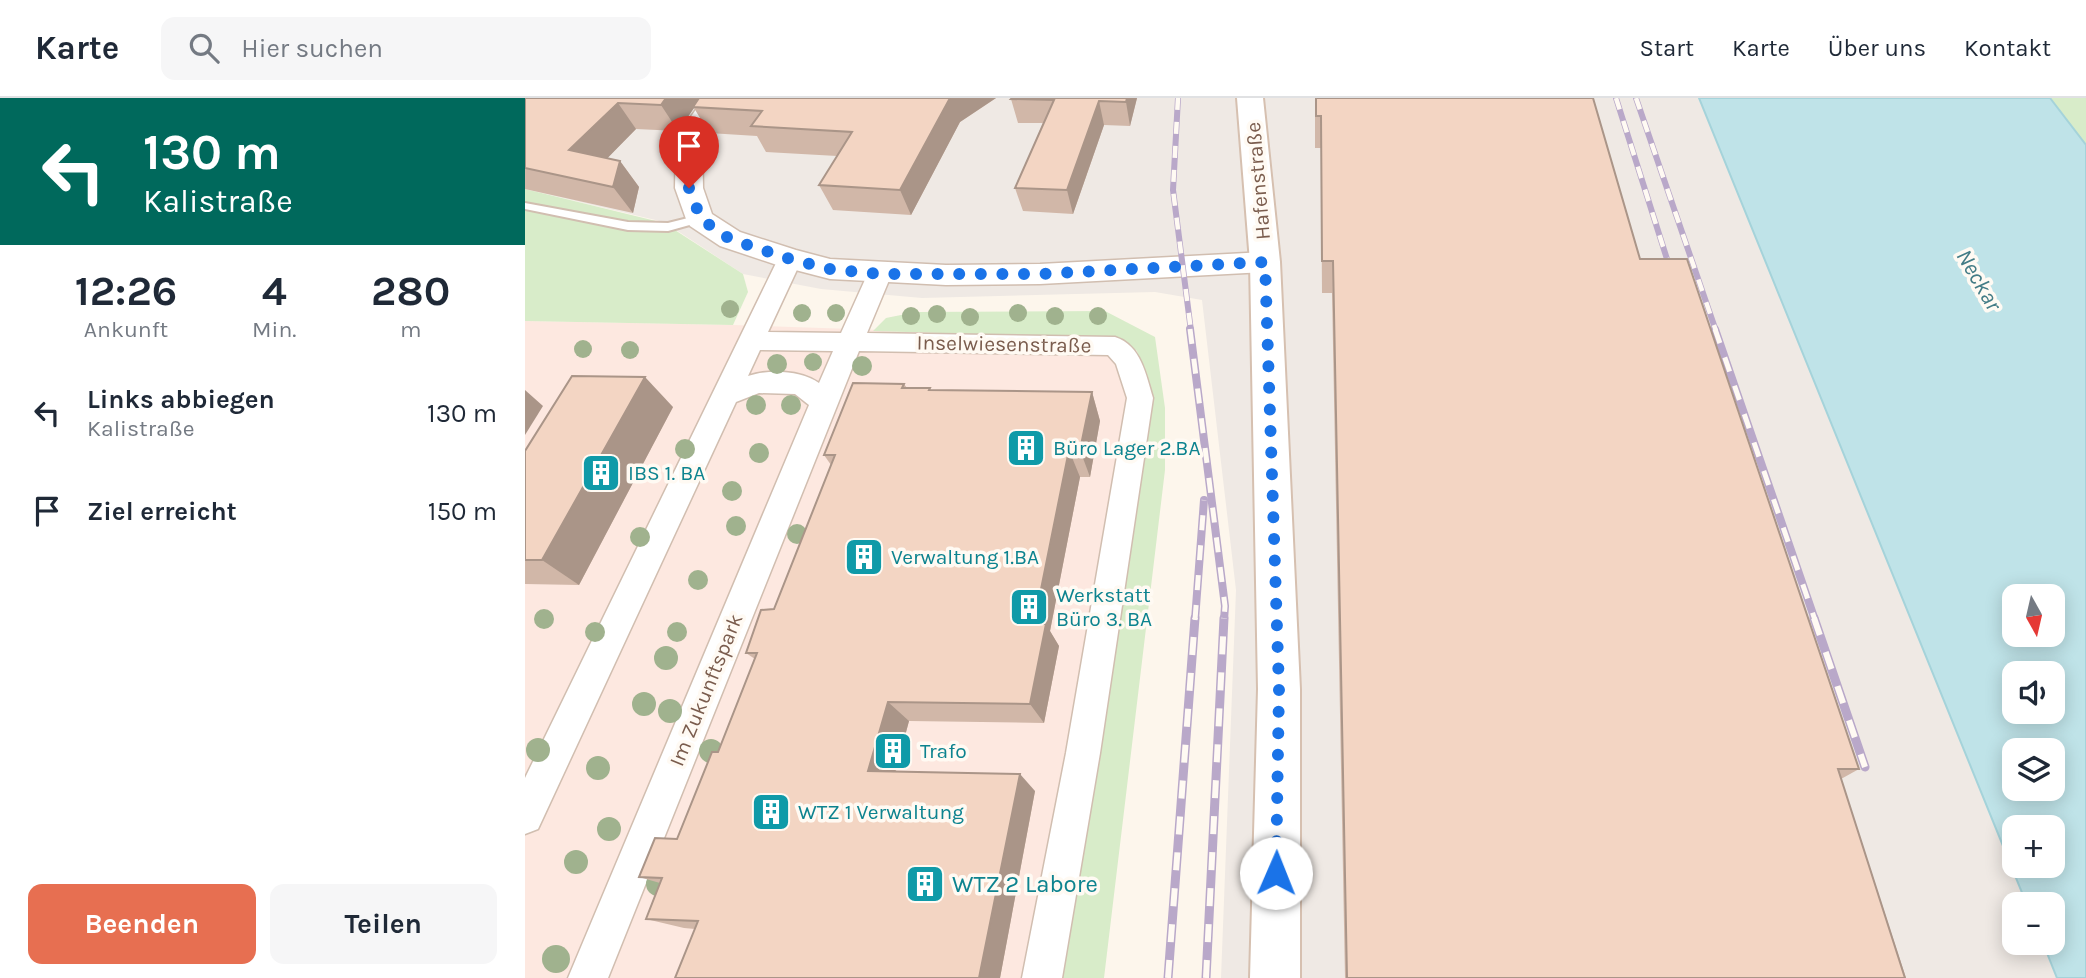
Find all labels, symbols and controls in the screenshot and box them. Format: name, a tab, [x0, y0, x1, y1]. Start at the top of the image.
search box	[161, 17, 651, 80]
text: Karte	[35, 29, 119, 67]
icon: search	[185, 29, 223, 67]
text: Hier suchen	[241, 33, 383, 64]
text: Start	[1640, 34, 1694, 62]
text: Karte	[1732, 34, 1790, 62]
text: Über uns	[1828, 34, 1926, 62]
text: Kontakt	[1964, 34, 2051, 62]
pin	[659, 116, 719, 188]
street label: Hafenstraße	[1241, 121, 1275, 241]
text: 130 m	[143, 124, 281, 181]
icon: left	[28, 126, 119, 217]
icon: arrive	[670, 127, 708, 165]
text: Kalistraße	[143, 183, 293, 220]
water label: Neckar	[1951, 244, 2008, 317]
text: 12:26	[75, 266, 177, 316]
text: 4	[262, 266, 287, 316]
text: 280	[371, 266, 450, 316]
text: Ankunft	[84, 316, 168, 343]
text: Min.	[252, 316, 296, 343]
text: m	[400, 316, 421, 343]
street label: Inselwiesenstraße	[916, 330, 1092, 358]
text: Links abbiegen	[87, 384, 275, 415]
icon: left	[28, 394, 66, 432]
text: 130 m	[427, 398, 497, 429]
text: Kalistraße	[87, 415, 195, 442]
building icon: Büro Lager 2.BA	[1005, 427, 1047, 469]
place label: Büro Lager 2.BA	[1053, 436, 1200, 460]
building icon: IBS 1. BA	[580, 452, 622, 494]
place label: IBS 1. BA	[628, 461, 705, 485]
icon: arrive	[28, 492, 66, 530]
text: Ziel erreicht	[87, 496, 237, 527]
text: 150 m	[428, 496, 497, 527]
building icon: Verwaltung 1.BA	[843, 536, 885, 578]
place label: Verwaltung 1.BA	[891, 545, 1039, 569]
place label: Werkstatt Büro 3. BA	[1056, 583, 1152, 631]
north arrow	[2002, 584, 2065, 648]
map controls	[2002, 584, 2065, 955]
building icon: Werkstatt Büro 3. BA	[1008, 586, 1050, 628]
street label: Im Zukunftspark	[664, 610, 748, 770]
button: sound	[2002, 661, 2065, 724]
building icon: Trafo	[872, 730, 914, 772]
button: layers	[2002, 738, 2065, 801]
place label: Trafo	[920, 739, 967, 763]
building icon: WTZ 1 Verwaltung	[750, 791, 792, 833]
place label: WTZ 1 Verwaltung	[798, 800, 964, 824]
button: +	[2002, 815, 2065, 878]
position arrow	[1239, 836, 1313, 910]
building icon: WTZ 2 Labore	[904, 863, 946, 905]
place label: WTZ 2 Labore	[952, 870, 1098, 898]
button: Beenden	[28, 884, 256, 964]
button: Teilen	[270, 884, 497, 964]
button: −	[2002, 892, 2065, 955]

